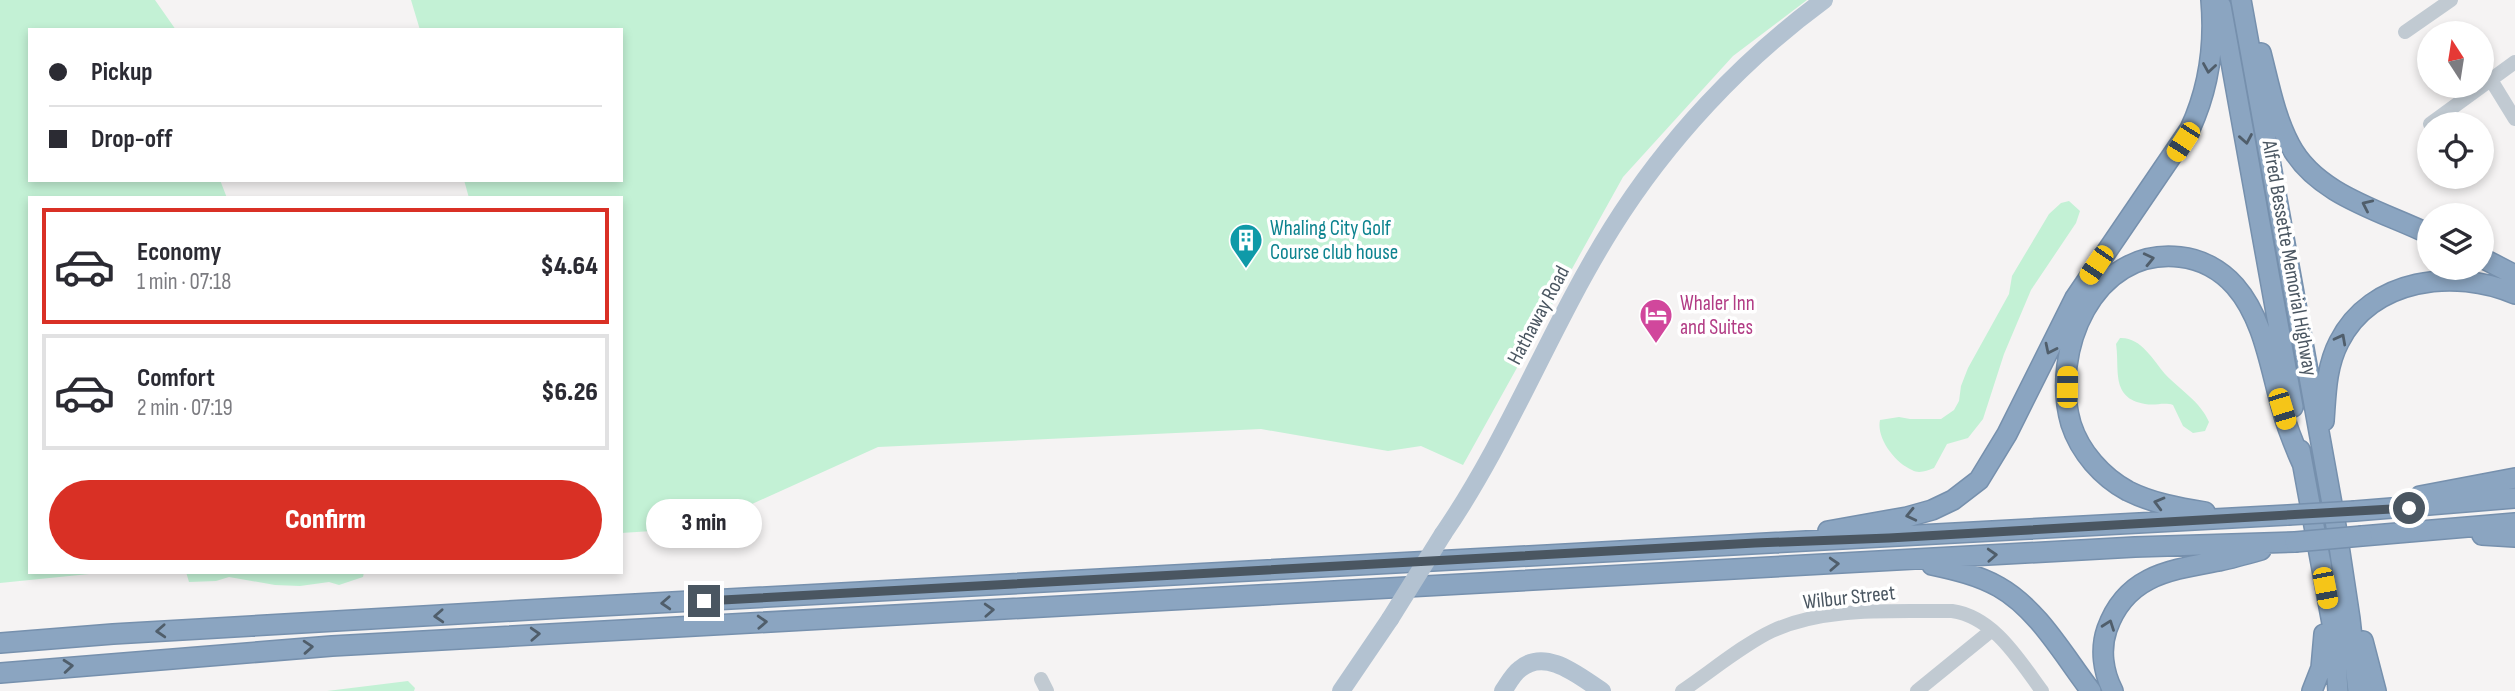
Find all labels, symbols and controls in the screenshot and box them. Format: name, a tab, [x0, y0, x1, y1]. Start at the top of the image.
north arrow	[2417, 21, 2494, 98]
map controls	[2417, 21, 2494, 280]
text: Pickup	[91, 57, 153, 88]
one-way arrow	[2202, 62, 2217, 74]
button: locate	[2417, 112, 2494, 189]
car	[2163, 119, 2204, 165]
text: Drop-off	[91, 124, 172, 155]
one-way arrow	[2237, 133, 2252, 145]
street label: Alfred Bessette Memorial Highway	[2256, 137, 2323, 378]
one-way arrow	[2362, 199, 2374, 213]
button: layers	[2417, 203, 2494, 280]
place label: Whaling City Golf Course club house	[1270, 216, 1398, 265]
building icon: Whaling City Golf Course club house	[1227, 221, 1265, 270]
icon: car	[53, 235, 116, 298]
text: Economy	[137, 237, 221, 268]
car	[2076, 242, 2117, 288]
text: $4.64	[541, 251, 598, 282]
one-way arrow	[2142, 253, 2154, 267]
street label: Hathaway Road	[1502, 262, 1575, 369]
text: 1 min · 07:18	[137, 268, 231, 296]
place label: Whaler Inn and Suites	[1680, 291, 1755, 340]
hotel icon: Whaler Inn and Suites	[1637, 296, 1675, 345]
one-way arrow	[2333, 334, 2346, 347]
one-way arrow	[2044, 342, 2058, 354]
icon: car	[53, 361, 116, 424]
text: Comfort	[137, 363, 215, 394]
car	[2057, 366, 2078, 408]
text: $6.26	[541, 377, 598, 408]
car	[2266, 386, 2299, 432]
text: 2 min · 07:19	[137, 394, 233, 422]
button: Confirm	[49, 480, 602, 560]
route start	[2393, 492, 2425, 524]
one-way arrow	[2154, 497, 2166, 511]
callout: 3 min	[646, 500, 762, 548]
one-way arrow	[1905, 507, 1917, 522]
text: 3 min	[682, 509, 726, 537]
one-way arrow	[1987, 548, 1998, 563]
one-way arrow	[1829, 557, 1840, 572]
car	[2311, 565, 2340, 611]
street label: Wilbur Street	[1802, 580, 1896, 615]
route end	[688, 585, 720, 617]
one-way arrow	[660, 596, 671, 611]
one-way arrow	[984, 603, 995, 618]
one-way arrow	[433, 608, 444, 623]
one-way arrow	[757, 615, 768, 630]
one-way arrow	[2101, 620, 2115, 632]
one-way arrow	[155, 624, 166, 639]
one-way arrow	[529, 627, 540, 642]
one-way arrow	[302, 640, 313, 655]
one-way arrow	[63, 659, 74, 674]

